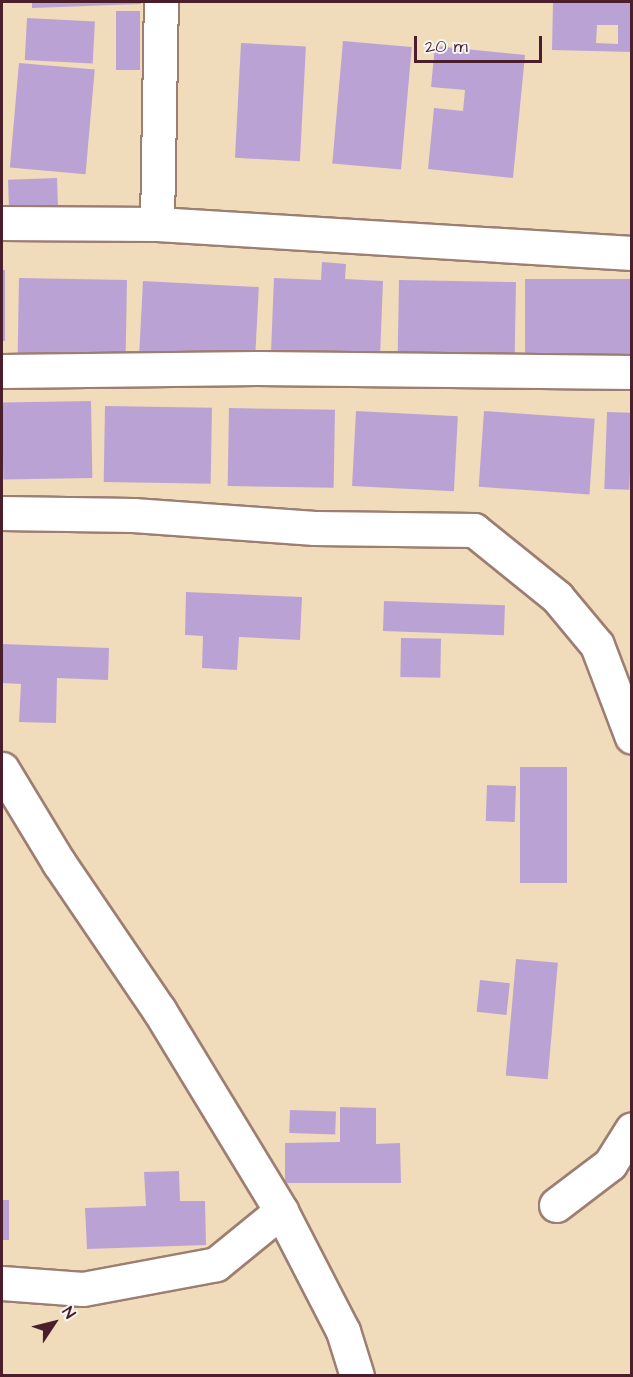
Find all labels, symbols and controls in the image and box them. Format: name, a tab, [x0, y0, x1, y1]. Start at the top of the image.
scale bar	[417, 24, 544, 62]
text: 20 m	[425, 34, 468, 59]
north arrow	[24, 1293, 84, 1353]
text: N	[57, 1302, 81, 1323]

